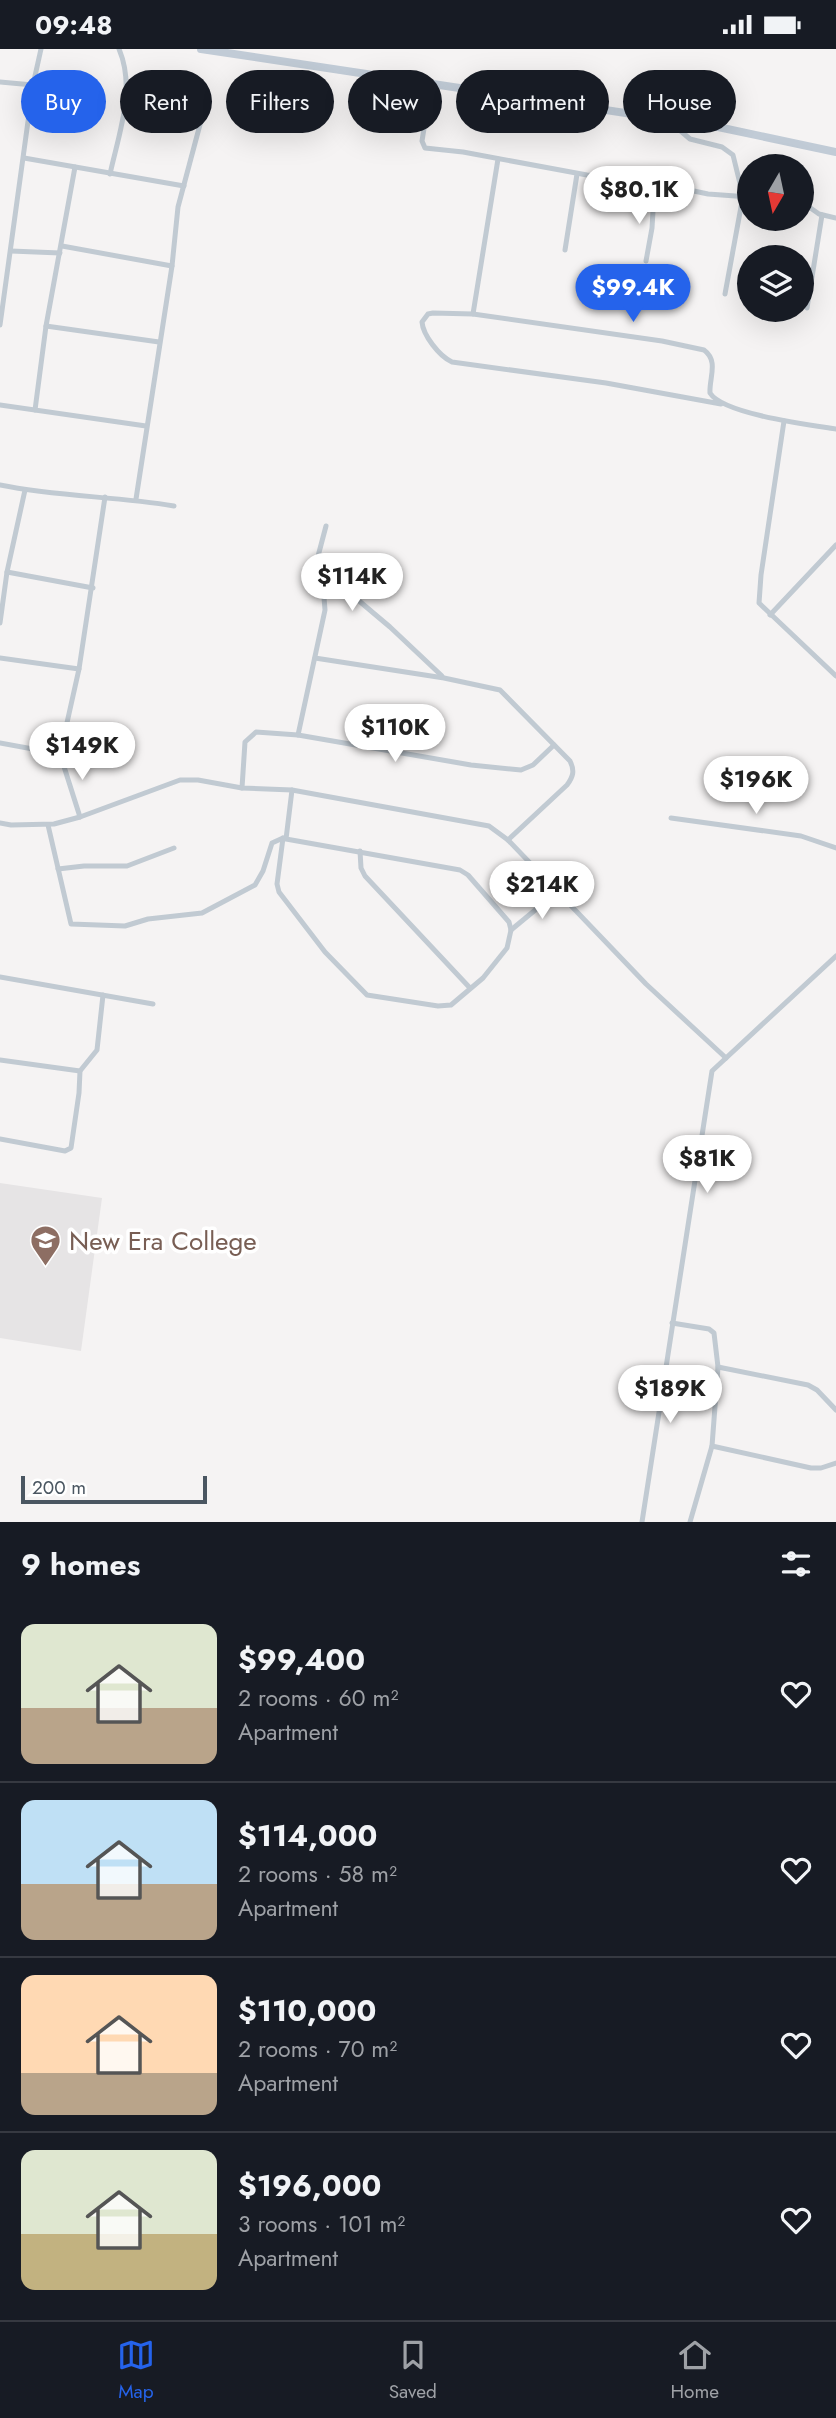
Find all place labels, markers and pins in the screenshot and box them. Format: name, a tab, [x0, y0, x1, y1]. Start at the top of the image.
pin: $80.1K	[582, 167, 696, 226]
pin: $99.4K	[576, 265, 690, 324]
pin: $114K	[303, 553, 401, 613]
pin: $110K	[346, 705, 444, 764]
pin: $149K	[33, 723, 131, 782]
pin: $196K	[707, 757, 805, 816]
pin: $214K	[493, 861, 591, 921]
pin: $81K	[666, 1135, 748, 1195]
place label: New Era College	[69, 1222, 257, 1260]
school or university icon: New Era College	[29, 1224, 63, 1268]
pin: $189K	[621, 1365, 719, 1425]

